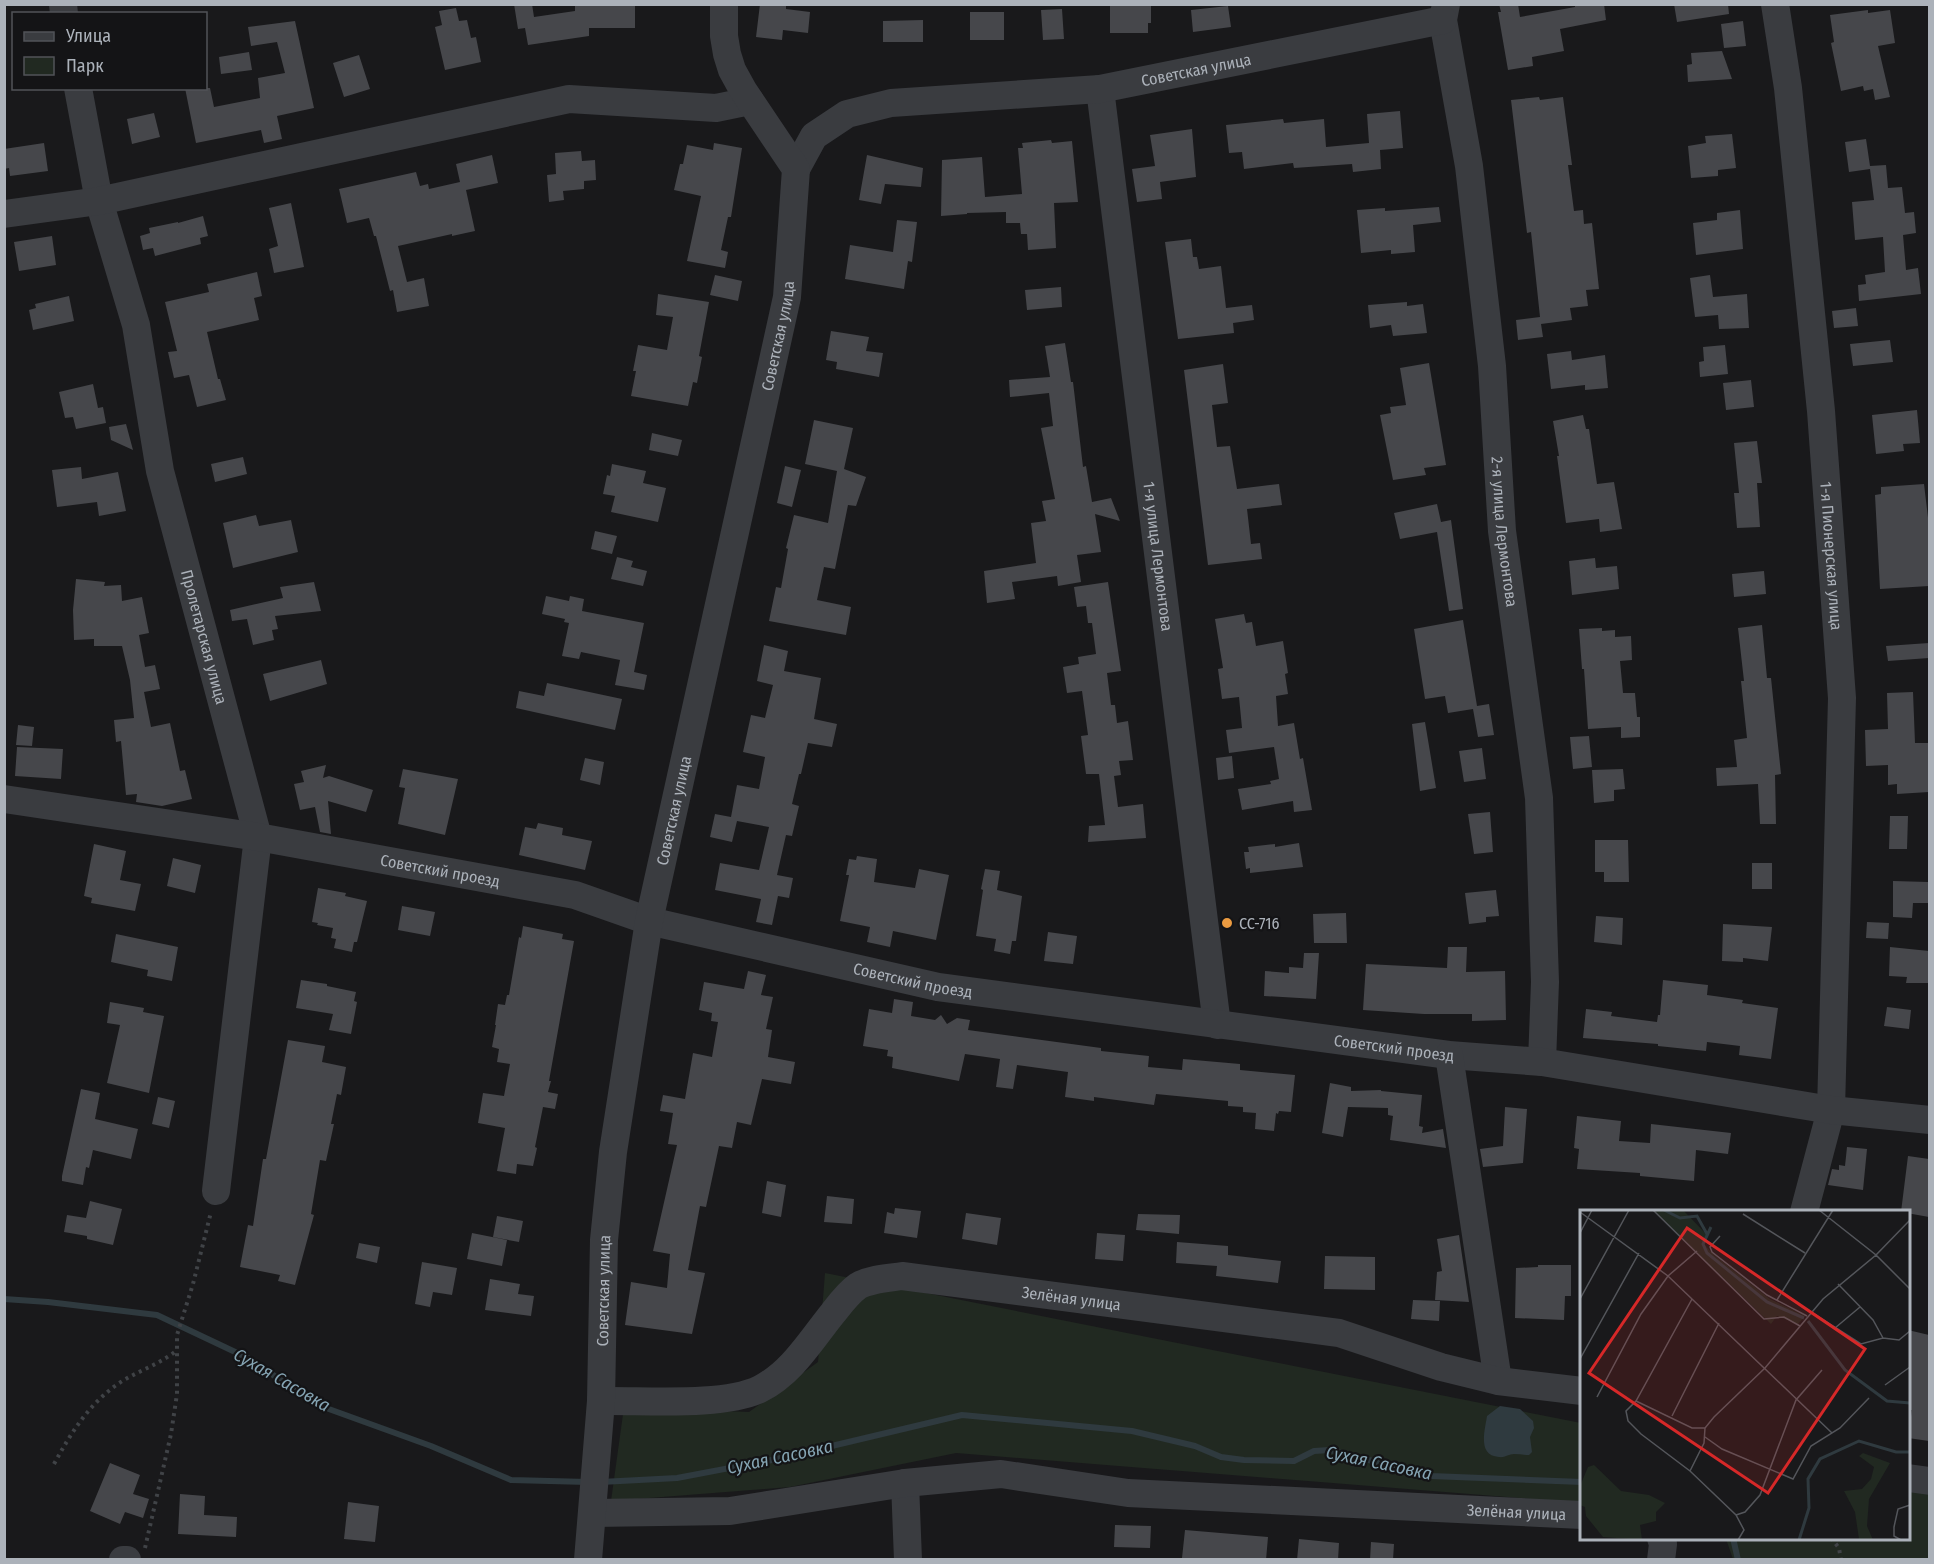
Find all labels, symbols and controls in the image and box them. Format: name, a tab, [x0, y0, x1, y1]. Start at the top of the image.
legend	[12, 12, 207, 90]
text: Улица	[65, 25, 111, 47]
street label: Советская улица	[1139, 49, 1253, 90]
text: Парк	[66, 55, 104, 77]
street label: Советская улица	[757, 280, 798, 393]
street label: 2-я улица Лермонтова	[1488, 456, 1522, 608]
street label: 1-я улица Лермонтова	[1140, 481, 1177, 632]
street label: 1-я Пионерская улица	[1817, 481, 1847, 631]
street label: Пролетарская улица	[177, 568, 232, 706]
street label: Советская улица	[652, 754, 695, 867]
street label: Советский проезд	[379, 850, 501, 891]
place label: СС-716	[1239, 914, 1279, 933]
marker: СС-716	[1220, 916, 1234, 930]
street label: Советский проезд	[851, 958, 974, 1001]
street label: Советский проезд	[1333, 1030, 1455, 1065]
inset map	[1580, 1210, 1910, 1540]
street label: Советская улица	[593, 1234, 614, 1347]
street label: Зелёная улица	[1021, 1282, 1122, 1314]
water label: Сухая Сасовка	[230, 1344, 334, 1416]
water label: Сухая Сасовка	[725, 1435, 835, 1479]
water label: Сухая Сасовка	[1324, 1441, 1434, 1485]
street label: Зелёная улица	[1466, 1500, 1567, 1524]

